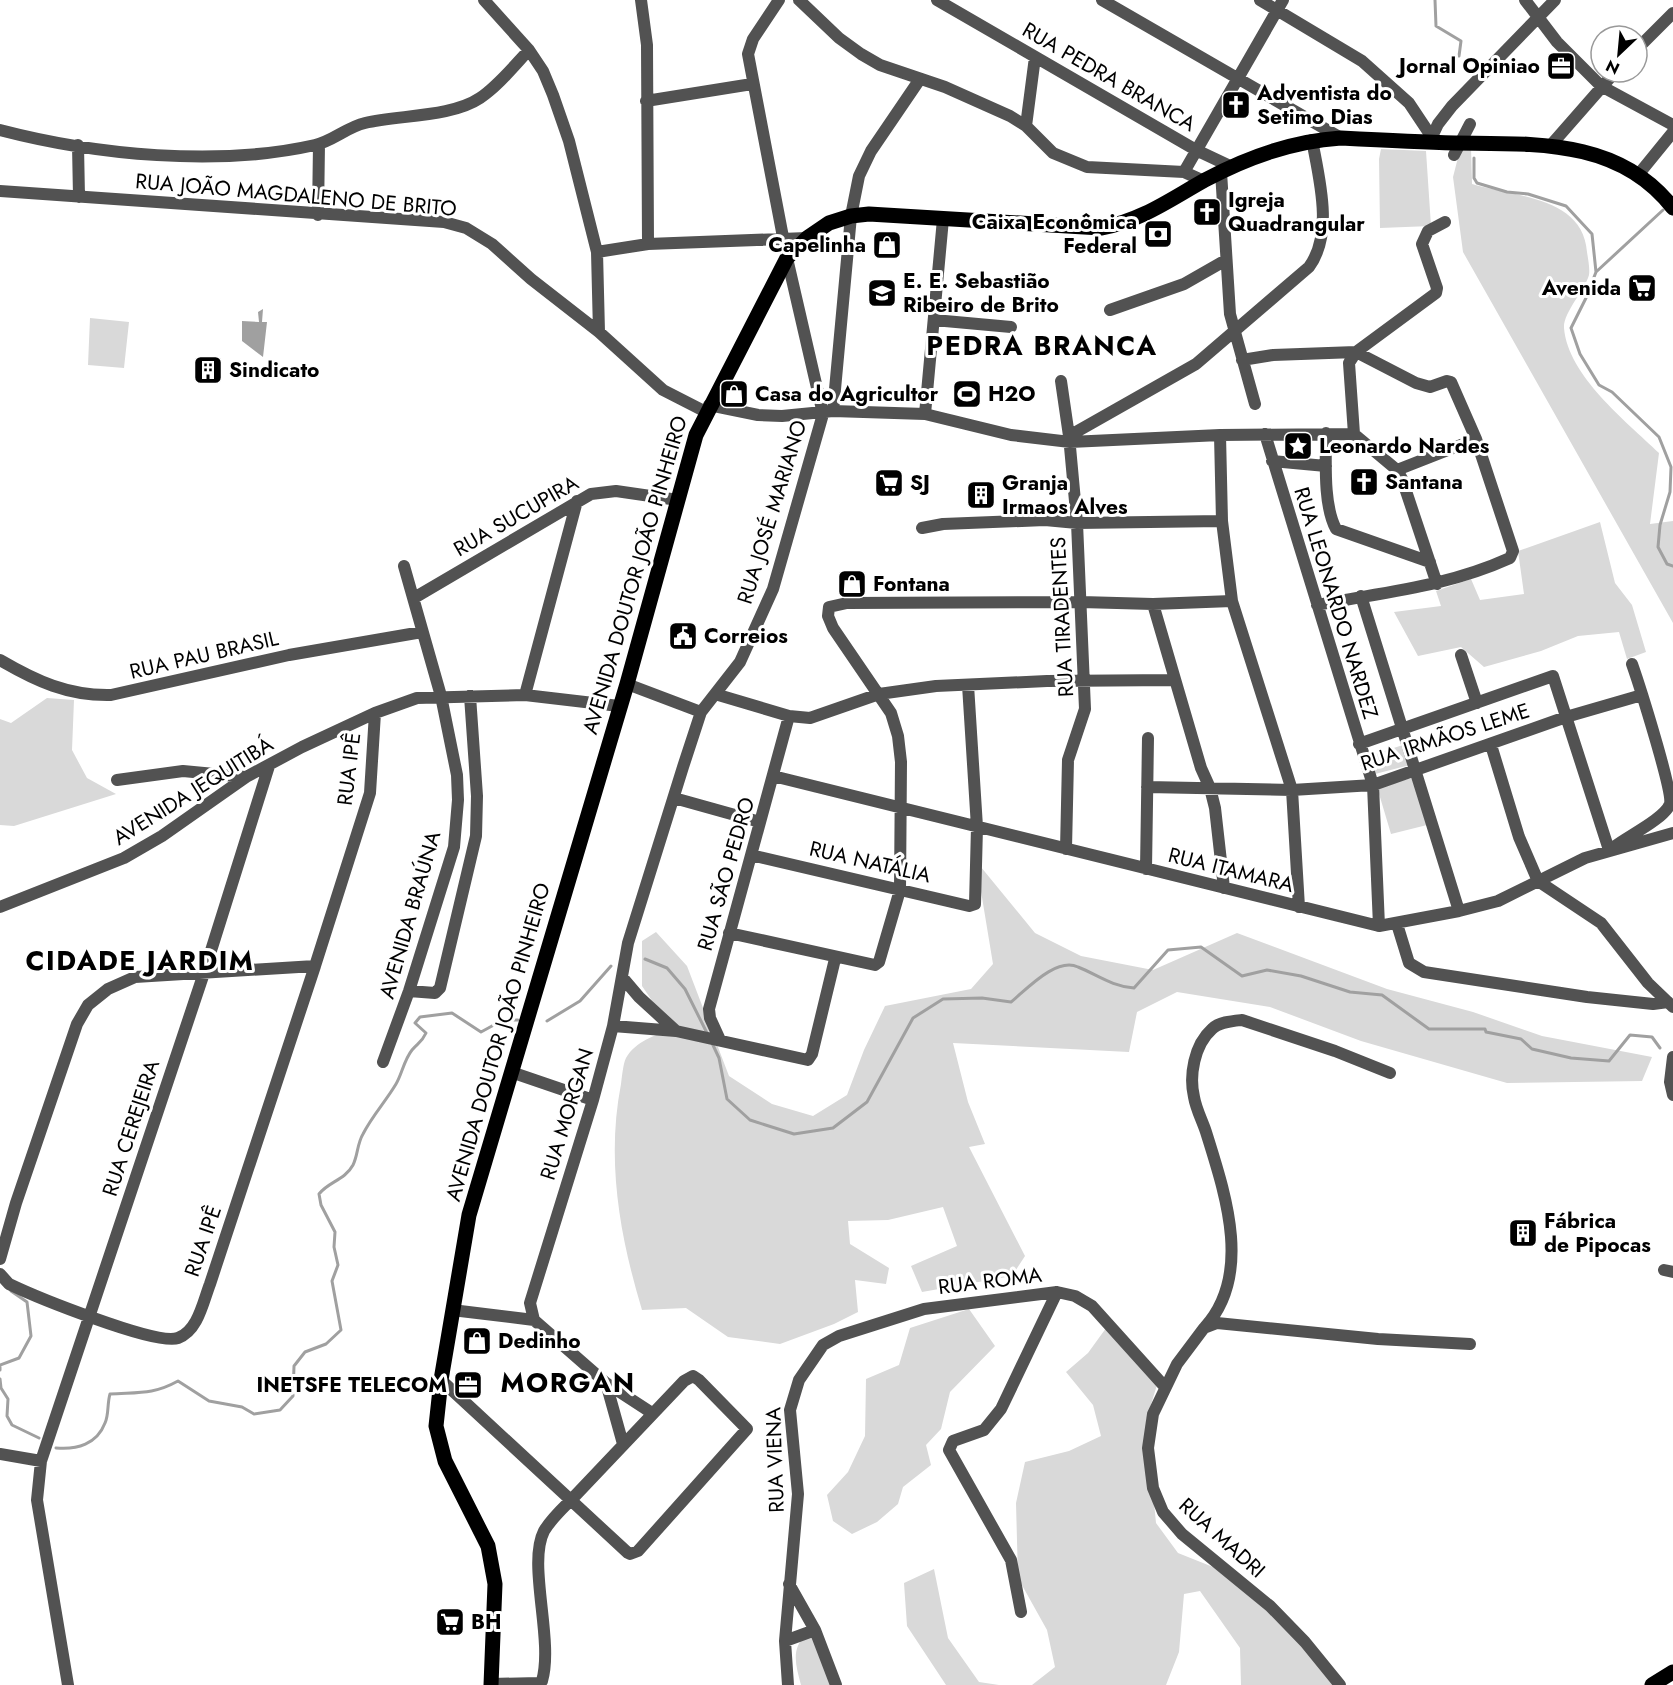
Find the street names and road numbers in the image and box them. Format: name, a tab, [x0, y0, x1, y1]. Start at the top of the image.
street label: RUA PEDRA BRANCA	[1017, 15, 1201, 139]
street label: RUA JOÃO MAGDALENO DE BRITO	[134, 166, 458, 224]
street label: AVENIDA DOUTOR JOÃO PINHEIRO	[575, 412, 695, 738]
street label: RUA JOSÉ MARIANO	[730, 416, 814, 608]
street label: RUA SUCUPIRA	[448, 468, 584, 564]
street label: RUA LEONARDO NARDEZ	[1286, 483, 1386, 723]
street label: RUA TIRADENTES	[1043, 536, 1081, 698]
street label: RUA PAU BRASIL	[127, 623, 282, 687]
street label: RUA IRMÃOS LEME	[1357, 696, 1533, 778]
street label: AVENIDA JEQUITIBÁ	[107, 729, 279, 852]
street label: RUA IPÊ	[330, 731, 368, 807]
street label: RUA SÃO PEDRO	[690, 794, 762, 954]
street label: AVENIDA BRAÚNA	[372, 828, 448, 1002]
street label: RUA NATÁLIA	[806, 833, 934, 891]
street label: RUA ITAMARA	[1165, 840, 1297, 900]
street label: AVENIDA DOUTOR JOÃO PINHEIRO	[438, 879, 558, 1205]
street label: RUA MORGAN	[533, 1044, 601, 1184]
street label: RUA CEREJEIRA	[95, 1056, 167, 1200]
street label: RUA IPÊ	[177, 1201, 229, 1281]
street label: RUA ROMA	[936, 1260, 1044, 1302]
street label: RUA VIENA	[758, 1406, 792, 1513]
street label: RUA MADRI	[1172, 1491, 1272, 1585]

